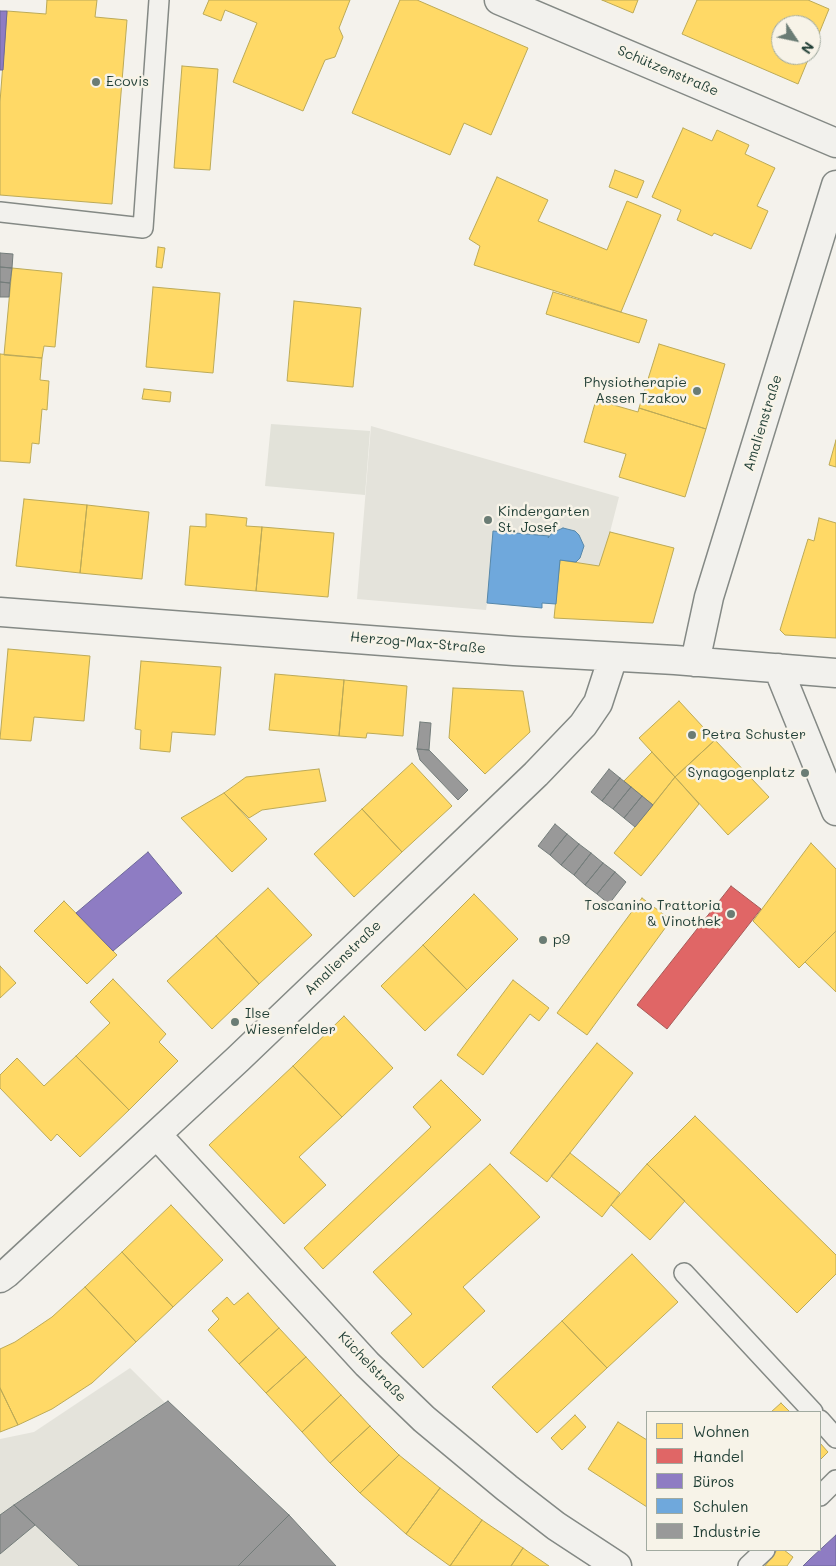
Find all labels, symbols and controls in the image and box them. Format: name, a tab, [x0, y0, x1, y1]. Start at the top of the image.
north arrow	[771, 15, 821, 65]
text: N	[797, 38, 819, 58]
street label: Schützenstraße	[615, 42, 721, 100]
place label: Ecovis	[106, 74, 149, 90]
marker: Ecovis	[90, 76, 102, 88]
street label: Amalienstraße	[740, 373, 786, 473]
place label: Physiotherapie Assen Tzakov	[584, 375, 687, 408]
marker: Physiotherapie Assen Tzakov	[691, 385, 703, 397]
place label: Kindergarten St. Josef	[498, 504, 590, 536]
marker: Kindergarten St. Josef	[482, 514, 494, 526]
street label: Herzog-Max-Straße	[350, 629, 486, 657]
place label: Petra Schuster	[702, 727, 806, 743]
marker: Petra Schuster	[686, 729, 698, 741]
place label: Synagogenplatz	[688, 765, 795, 781]
marker: Synagogenplatz	[799, 767, 811, 779]
place label: Toscanino Trattoria & Vinothek	[584, 898, 721, 930]
marker: Toscanino Trattoria & Vinothek	[725, 908, 737, 920]
street label: Amalienstraße	[301, 917, 385, 999]
place label: p9	[553, 932, 570, 948]
marker: p9	[537, 934, 549, 946]
place label: Ilse Wiesenfelder	[245, 1006, 336, 1038]
marker: Ilse Wiesenfelder	[229, 1016, 241, 1028]
street label: Küchelstraße	[334, 1329, 410, 1405]
legend	[646, 1411, 821, 1551]
text: Wohnen	[693, 1421, 749, 1441]
text: Handel	[693, 1446, 744, 1466]
text: Büros	[693, 1471, 734, 1491]
text: Schulen	[693, 1496, 748, 1516]
text: Industrie	[693, 1521, 761, 1541]

